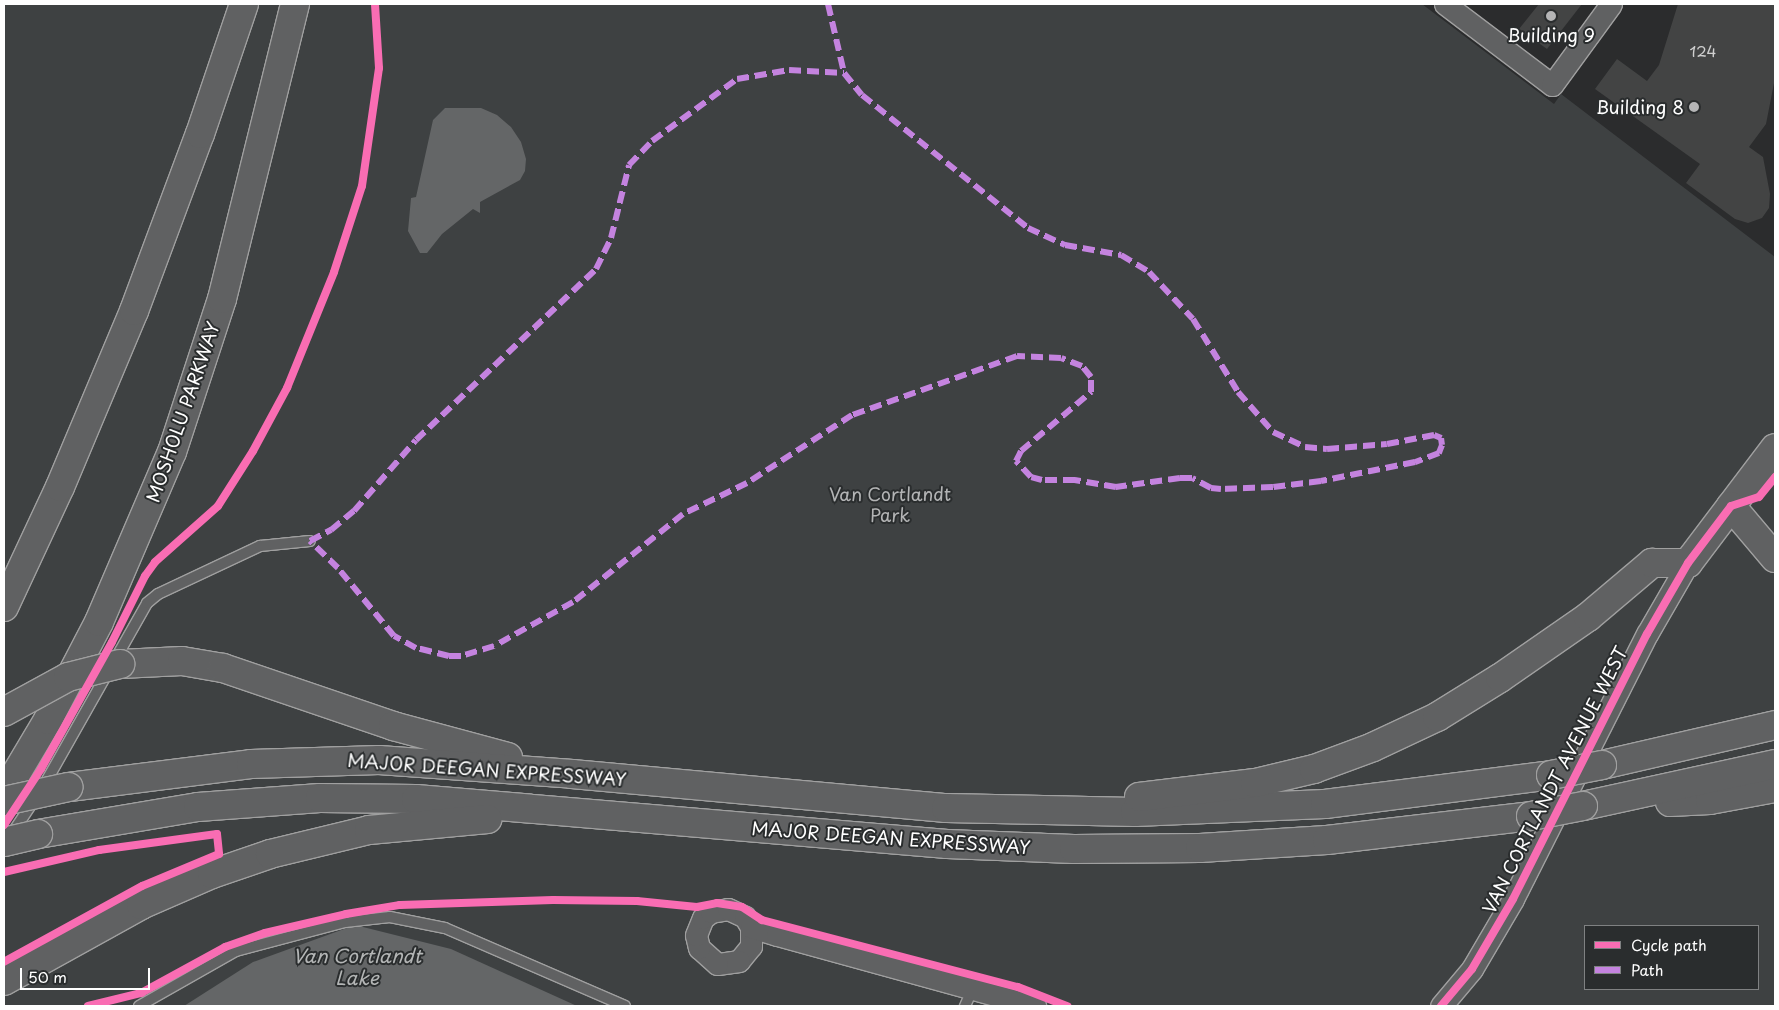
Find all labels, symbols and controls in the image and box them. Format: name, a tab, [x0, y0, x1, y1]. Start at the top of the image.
marker: Building 9	[1545, 10, 1557, 22]
place label: Building 9	[1508, 24, 1594, 46]
house number: 124	[1690, 42, 1716, 60]
place label: Building 8	[1596, 96, 1684, 118]
marker: Building 8	[1688, 101, 1700, 113]
street label: MOSHOLU PARKWAY	[142, 319, 224, 505]
park label: Van Cortlandt Park	[829, 484, 951, 526]
street label: VAN CORTLANDT AVENUE WEST	[1478, 642, 1632, 918]
street label: MAJOR DEEGAN EXPRESSWAY	[346, 749, 628, 791]
street label: MAJOR DEEGAN EXPRESSWAY	[750, 817, 1032, 859]
legend	[1584, 925, 1759, 990]
text: Cycle path	[1631, 933, 1707, 956]
water label: Van Cortlandt Lake	[293, 945, 421, 989]
scale bar	[22, 958, 152, 990]
text: Path	[1631, 958, 1663, 981]
text: 50 m	[28, 965, 67, 988]

